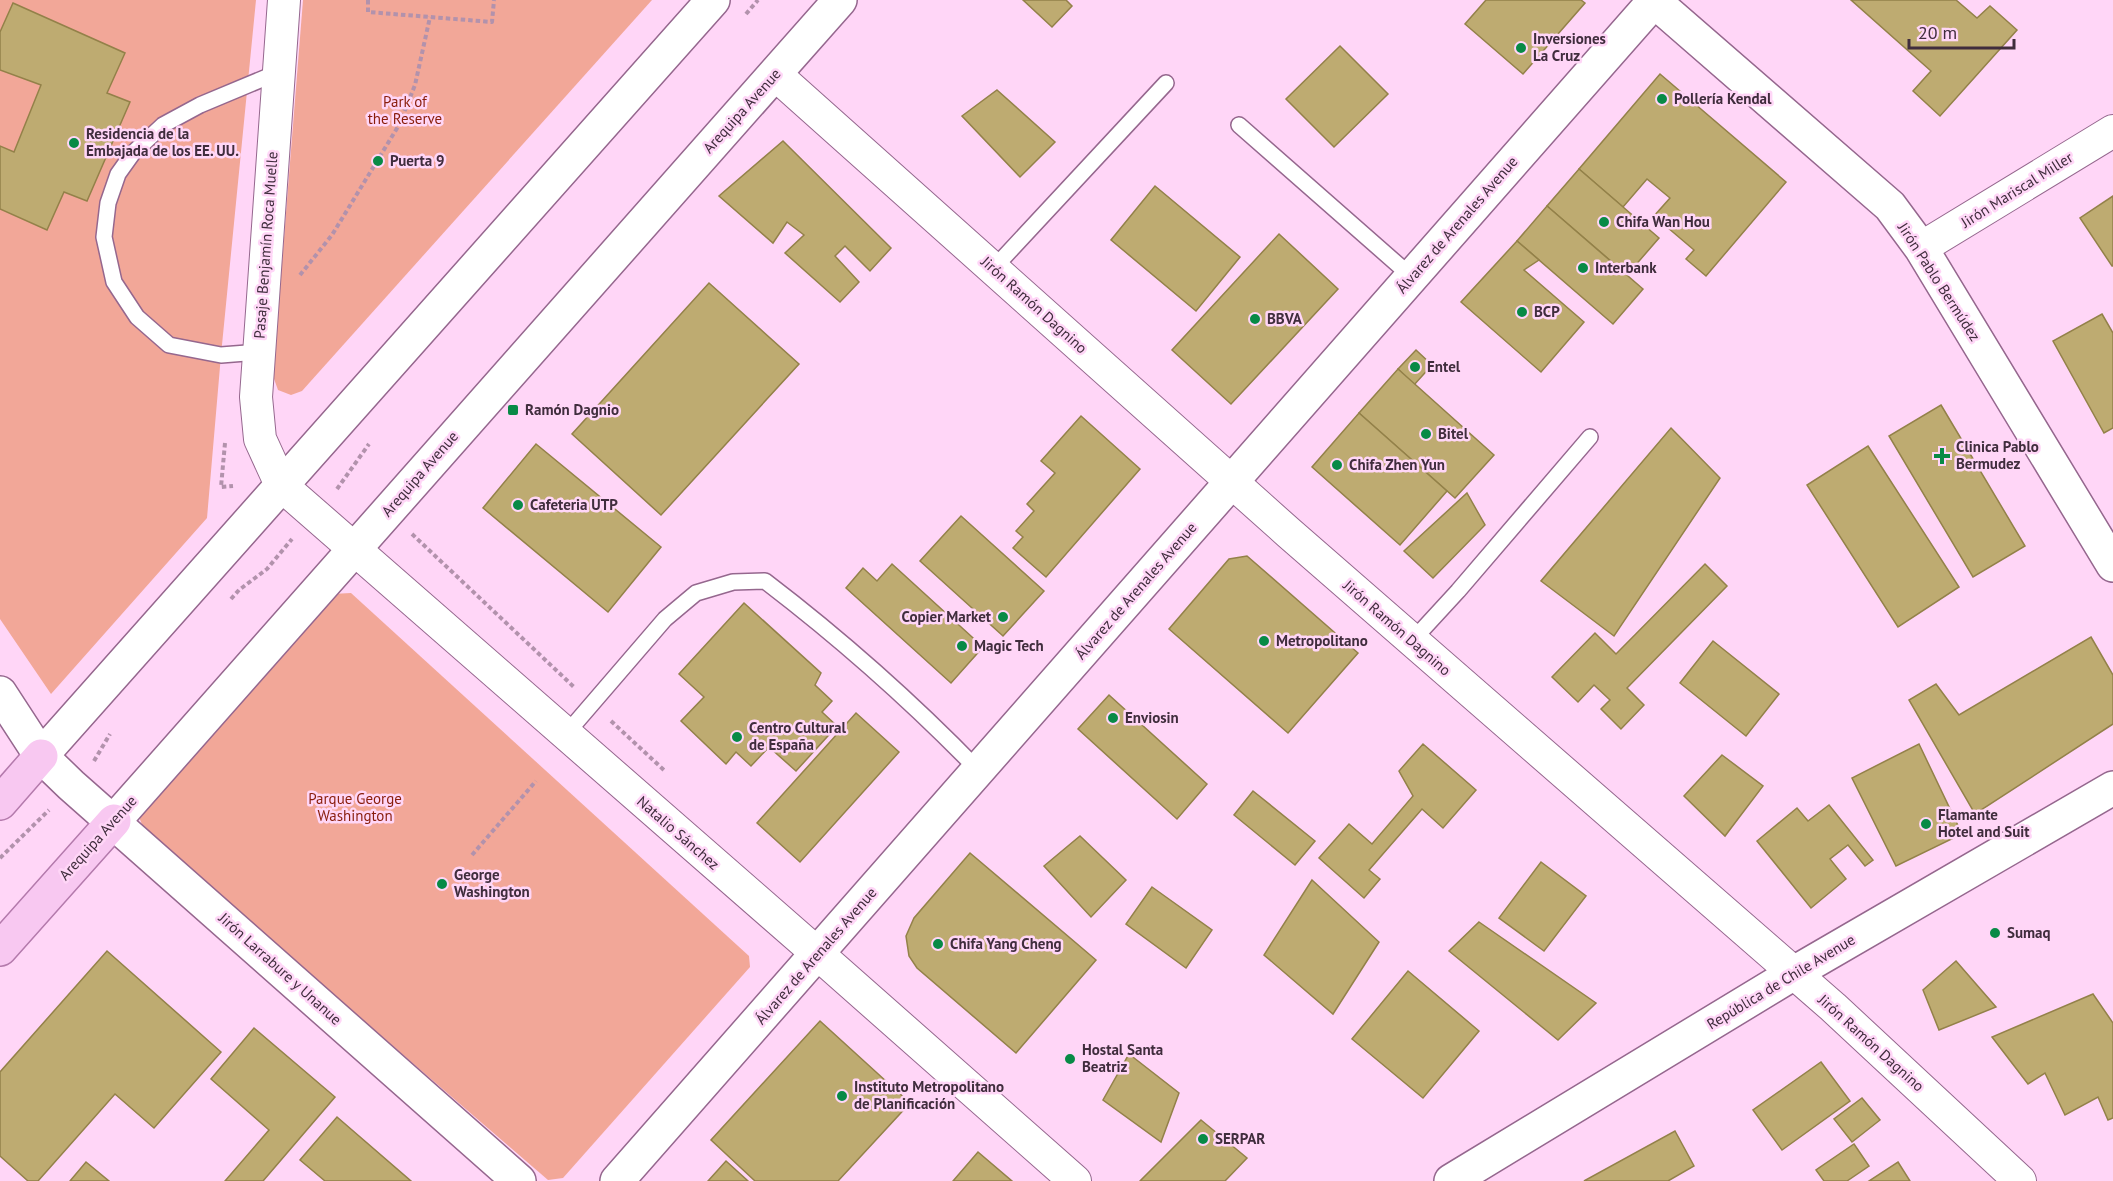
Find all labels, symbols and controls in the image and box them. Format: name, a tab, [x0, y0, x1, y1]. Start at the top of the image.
scale bar	[1909, 12, 2014, 50]
text: 20 m	[1918, 21, 1957, 44]
place label: Inversiones La Cruz	[1533, 29, 1606, 65]
marker: Inversiones La Cruz	[1514, 41, 1528, 55]
street label: Arequipa Avenue	[699, 64, 785, 157]
place label: Pollería Kendal	[1674, 89, 1772, 108]
park label: Park of the Reserve	[368, 92, 442, 128]
marker: Pollería Kendal	[1655, 92, 1669, 106]
place label: Residencia de la Embajada de los EE. UU.	[86, 124, 239, 160]
marker: Residencia de la Embajada de los EE. UU.	[67, 136, 81, 150]
street label: Jirón Mariscal Miller	[1956, 147, 2076, 232]
street label: Pasaje Benjamín Roca Muelle	[249, 151, 282, 339]
place label: Puerta 9	[390, 151, 445, 170]
street label: Álvarez de Arenales Avenue	[1392, 152, 1521, 297]
marker: Puerta 9	[371, 154, 385, 168]
place label: Chifa Wan Hou	[1616, 212, 1710, 231]
marker: Chifa Wan Hou	[1597, 215, 1611, 229]
street label: Jirón Pablo Bermúdez	[1893, 218, 1985, 345]
street label: Jirón Ramón Dagnino	[977, 251, 1091, 357]
place label: Interbank	[1595, 258, 1657, 277]
marker: Interbank	[1576, 261, 1590, 275]
place label: BCP	[1534, 302, 1560, 321]
marker: BCP	[1515, 305, 1529, 319]
place label: BBVA	[1267, 309, 1303, 328]
marker: BBVA	[1248, 312, 1262, 326]
place label: Entel	[1427, 357, 1461, 376]
marker: Entel	[1408, 360, 1422, 374]
place label: Ramón Dagnio	[525, 400, 619, 419]
marker: Ramón Dagnio	[506, 403, 520, 417]
place label: Bitel	[1438, 424, 1469, 443]
street label: Arequipa Avenue	[377, 427, 462, 520]
marker: Bitel	[1419, 427, 1433, 441]
place label: Clinica Pablo Bermudez	[1956, 437, 2039, 473]
marker: Clinica Pablo Bermudez	[1933, 447, 1951, 465]
place label: Chifa Zhen Yun	[1349, 455, 1445, 474]
marker: Chifa Zhen Yun	[1330, 458, 1344, 472]
place label: Cafeteria UTP	[530, 495, 618, 514]
marker: Cafeteria UTP	[511, 498, 525, 512]
street label: Álvarez de Arenales Avenue	[1071, 518, 1200, 663]
street label: Jirón Ramón Dagnino	[1339, 575, 1455, 679]
place label: Copier Market	[902, 607, 992, 626]
marker: Copier Market	[996, 610, 1010, 624]
place label: Metropolitano	[1276, 631, 1368, 650]
marker: Metropolitano	[1257, 634, 1271, 648]
place label: Magic Tech	[974, 636, 1044, 655]
marker: Magic Tech	[955, 639, 969, 653]
place label: Enviosin	[1125, 708, 1179, 727]
marker: Enviosin	[1106, 711, 1120, 725]
place label: Centro Cultural de España	[749, 718, 847, 754]
marker: Centro Cultural de España	[730, 730, 744, 744]
park label: Parque George Washington	[308, 789, 402, 825]
street label: Arequipa Avenue	[55, 791, 141, 884]
street label: Natalio Sánchez	[633, 792, 724, 874]
place label: Flamante Hotel and Suit	[1938, 805, 2030, 841]
marker: Flamante Hotel and Suit	[1919, 817, 1933, 831]
place label: George Washington	[454, 865, 530, 901]
marker: George Washington	[435, 877, 449, 891]
street label: Álvarez de Arenales Avenue	[751, 883, 880, 1028]
street label: Jirón Larrabure y Unanue	[214, 908, 346, 1029]
place label: Sumaq	[2007, 923, 2051, 942]
marker: Sumaq	[1988, 926, 2002, 940]
street label: República de Chile Avenue	[1703, 930, 1858, 1033]
place label: Chifa Yang Cheng	[950, 934, 1062, 953]
marker: Chifa Yang Cheng	[931, 937, 945, 951]
street label: Jirón Ramón Dagnino	[1814, 989, 1928, 1095]
place label: Hostal Santa Beatriz	[1082, 1040, 1163, 1076]
marker: Hostal Santa Beatriz	[1063, 1052, 1077, 1066]
place label: Instituto Metropolitano de Planificación	[854, 1077, 1004, 1113]
marker: Instituto Metropolitano de Planificación	[835, 1089, 849, 1103]
place label: SERPAR	[1215, 1129, 1265, 1148]
marker: SERPAR	[1196, 1132, 1210, 1146]

